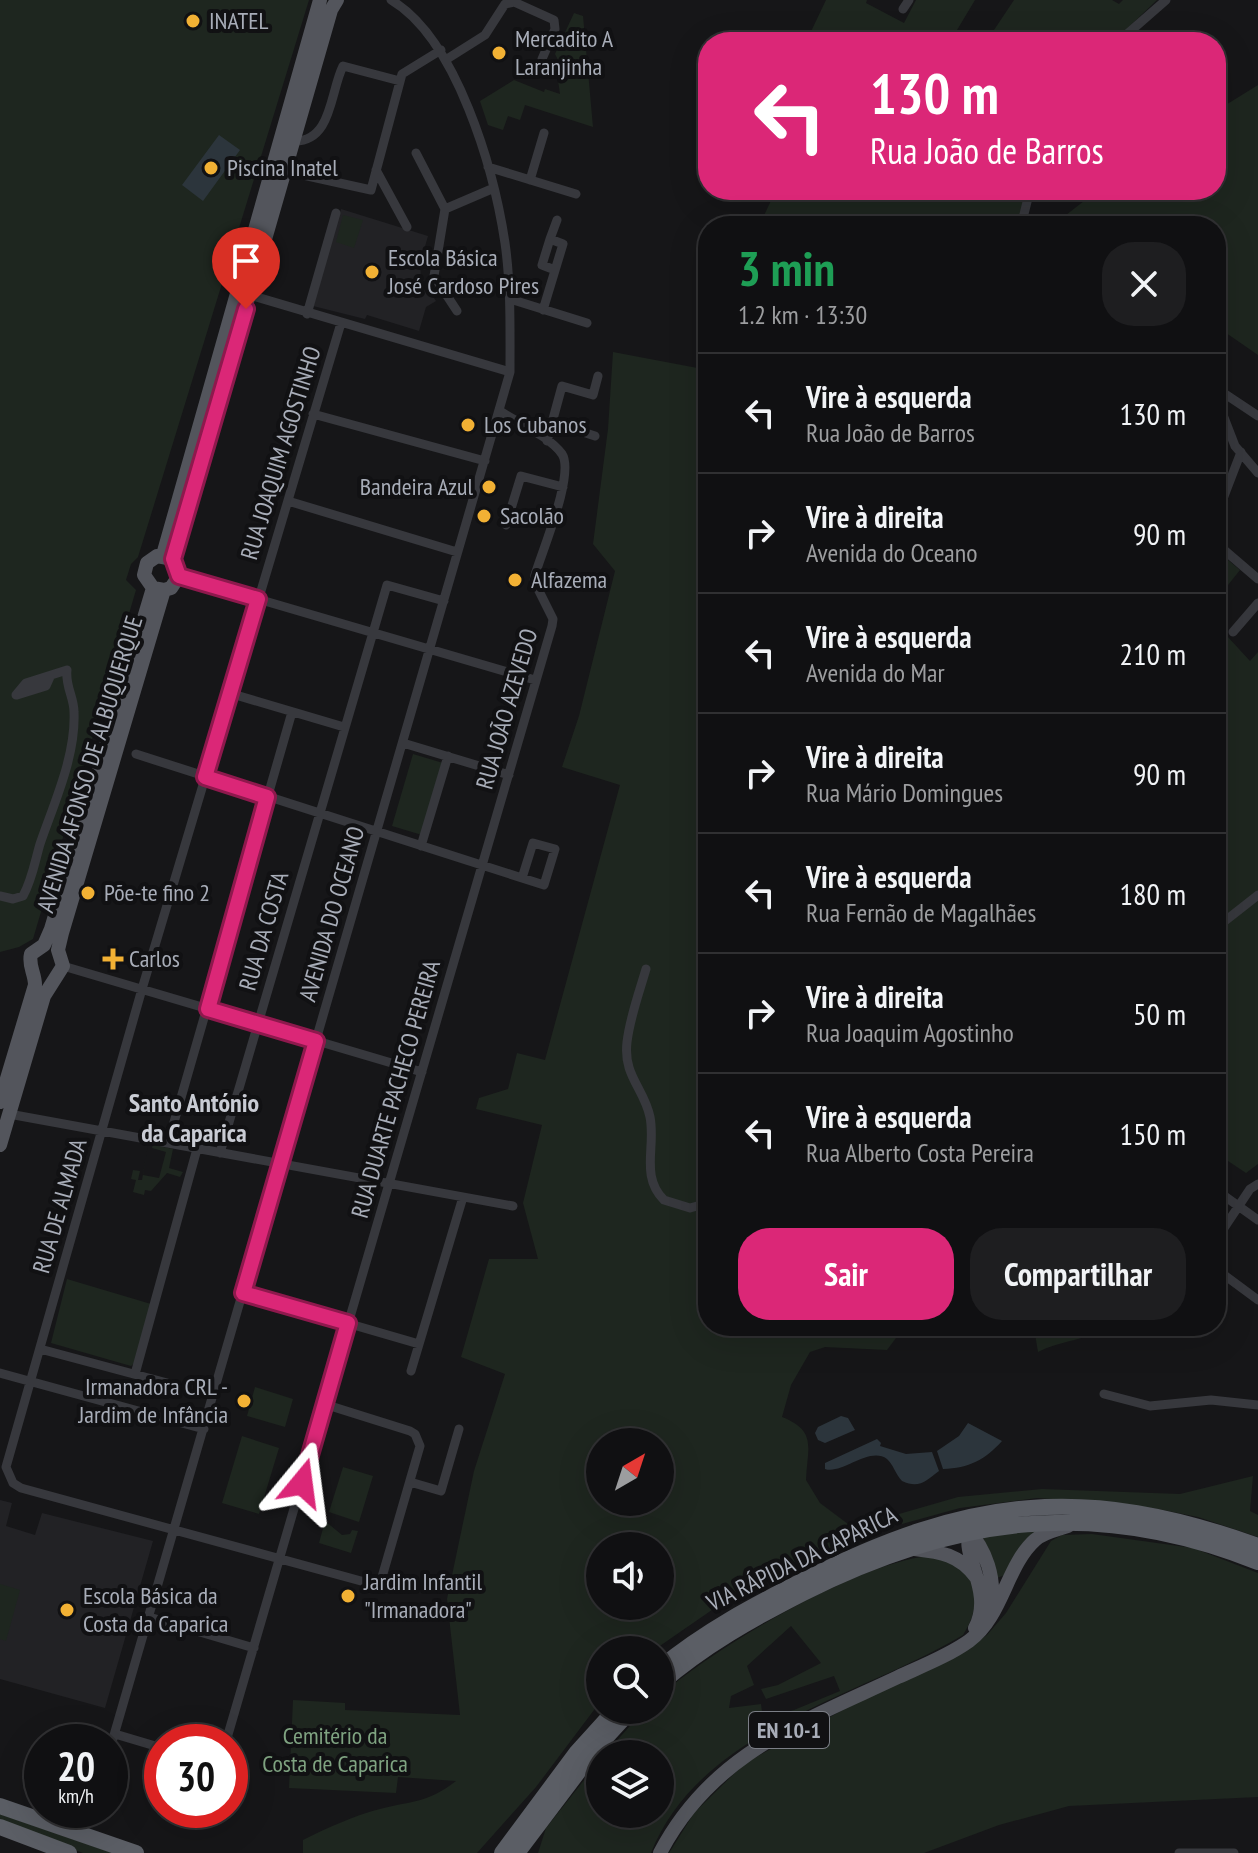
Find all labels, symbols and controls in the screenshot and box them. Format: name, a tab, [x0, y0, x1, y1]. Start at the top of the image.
place label: INATEL	[209, 5, 269, 36]
marker: INATEL	[184, 12, 202, 30]
place label: Mercadito A Laranjinha	[515, 23, 614, 82]
marker: Mercadito A Laranjinha	[490, 44, 508, 62]
text: 130 m	[870, 57, 999, 129]
icon: left	[738, 64, 842, 168]
text: Rua João de Barros	[870, 127, 1104, 174]
place label: Piscina Inatel	[227, 152, 338, 183]
marker: Piscina Inatel	[202, 159, 220, 177]
pin	[212, 227, 280, 309]
text: 3 min	[738, 237, 835, 299]
icon: arrive	[224, 239, 268, 283]
place label: Escola Básica José Cardoso Pires	[387, 242, 539, 301]
button: close	[1102, 242, 1186, 326]
marker: Escola Básica José Cardoso Pires	[363, 263, 381, 281]
text: 1.2 km · 13:30	[738, 298, 867, 331]
street label: RUA JOAQUIM AGOSTINHO	[233, 342, 328, 563]
text: Vire à esquerda	[806, 377, 972, 416]
icon: left	[738, 391, 782, 435]
text: 130 m	[1120, 394, 1186, 433]
place label: Los Cubanos	[484, 409, 587, 440]
marker: Los Cubanos	[459, 416, 477, 434]
text: Rua João de Barros	[806, 416, 975, 449]
place label: Bandeira Azul	[360, 471, 473, 502]
marker: Bandeira Azul	[480, 478, 498, 496]
text: Vire à direita	[806, 497, 944, 536]
place label: Sacolão	[500, 500, 564, 531]
marker: Sacolão	[475, 507, 493, 525]
icon: right	[738, 511, 782, 555]
text: 90 m	[1133, 514, 1186, 553]
text: Avenida do Oceano	[806, 536, 977, 569]
place label: Alfazema	[531, 564, 607, 595]
marker: Alfazema	[506, 571, 524, 589]
street label: AVENIDA AFONSO DE ALBUQUERQUE	[30, 612, 149, 916]
text: Vire à esquerda	[806, 617, 972, 656]
street label: RUA JOÃO AZEVEDO	[469, 625, 544, 793]
icon: left	[738, 631, 782, 675]
text: 210 m	[1120, 634, 1186, 673]
text: Avenida do Mar	[806, 656, 945, 689]
text: Vire à direita	[806, 737, 944, 776]
icon: right	[738, 751, 782, 795]
text: 90 m	[1133, 754, 1186, 793]
text: Rua Mário Domingues	[806, 776, 1003, 809]
street label: AVENIDA DO OCEANO	[292, 823, 371, 1005]
text: Vire à esquerda	[806, 857, 972, 896]
street label: RUA DA COSTA	[232, 867, 295, 994]
icon: left	[738, 871, 782, 915]
text: 180 m	[1120, 874, 1186, 913]
place label: Põe-te fino 2	[104, 877, 210, 908]
marker: Põe-te fino 2	[79, 884, 97, 902]
text: Rua Fernão de Magalhães	[806, 896, 1036, 929]
place label: Carlos	[129, 943, 180, 974]
marker: Carlos	[104, 950, 122, 968]
street label: RUA DUARTE PACHECO PEREIRA	[344, 956, 447, 1221]
text: Vire à direita	[806, 977, 944, 1016]
icon: right	[738, 991, 782, 1035]
text: 50 m	[1133, 994, 1186, 1033]
text: Rua Joaquim Agostinho	[806, 1016, 1014, 1049]
district label: Santo António da Caparica	[129, 1086, 259, 1149]
text: Vire à esquerda	[806, 1097, 972, 1136]
icon: left	[738, 1111, 782, 1155]
text: 150 m	[1120, 1114, 1186, 1153]
street label: RUA DE ALMADA	[26, 1134, 94, 1277]
text: Rua Alberto Costa Pereira	[806, 1136, 1034, 1169]
button: Sair	[738, 1228, 954, 1320]
button: Compartilhar	[970, 1228, 1186, 1320]
place label: Irmanadora CRL - Jardim de Infância	[78, 1371, 228, 1430]
marker: Irmanadora CRL - Jardim de Infância	[235, 1392, 253, 1410]
north arrow	[586, 1428, 674, 1516]
map controls	[586, 1428, 674, 1828]
position arrow	[260, 1441, 344, 1525]
street label: VIA RÁPIDA DA CAPARICA	[701, 1499, 903, 1619]
button: sound	[586, 1532, 674, 1620]
place label: Jardim Infantil "Irmanadora"	[363, 1566, 483, 1625]
place label: Escola Básica da Costa da Caparica	[83, 1580, 228, 1639]
marker: Jardim Infantil "Irmanadora"	[339, 1587, 357, 1605]
marker: Escola Básica da Costa da Caparica	[58, 1601, 76, 1619]
button: search	[586, 1636, 674, 1724]
road number: EN 10-1	[749, 1712, 829, 1748]
park label: Cemitério da Costa de Caparica	[262, 1720, 408, 1779]
speed limit sign: 30	[144, 1724, 248, 1828]
text: 20	[57, 1740, 95, 1792]
button: layers	[586, 1740, 674, 1828]
text: km/h	[58, 1783, 94, 1809]

